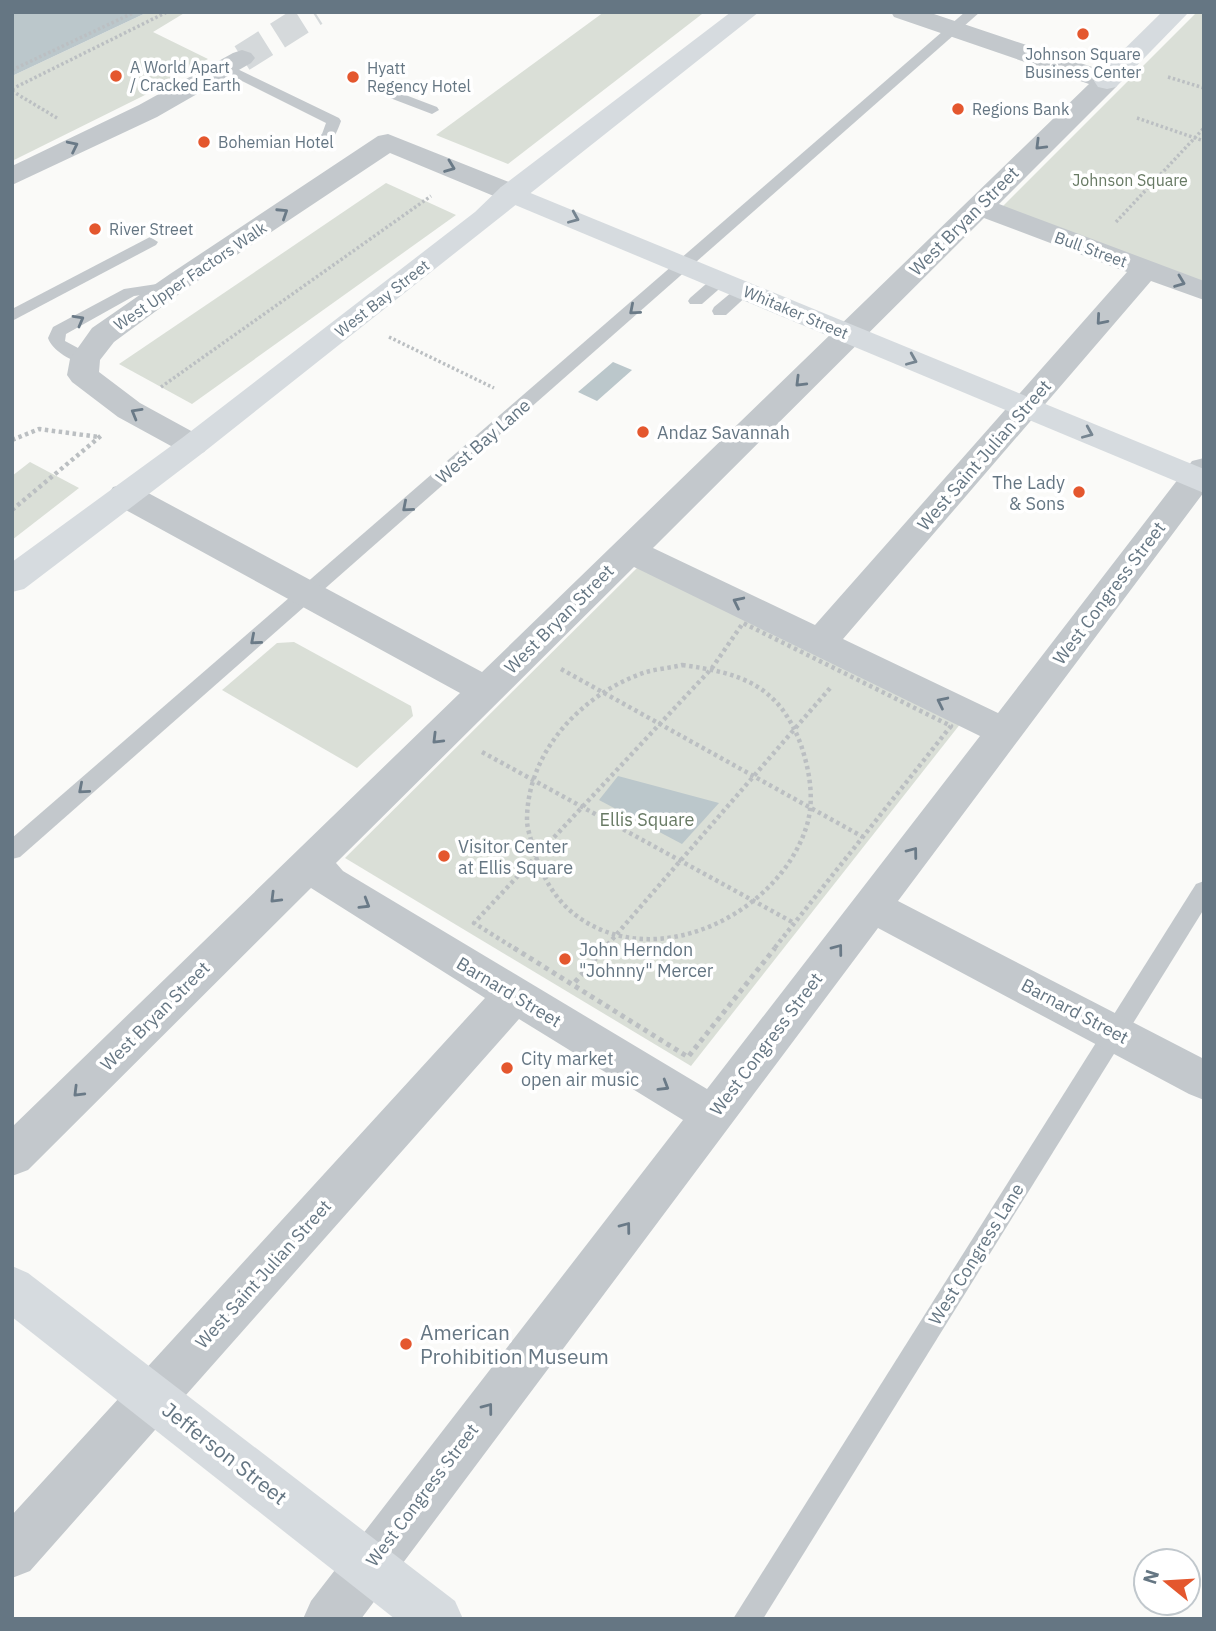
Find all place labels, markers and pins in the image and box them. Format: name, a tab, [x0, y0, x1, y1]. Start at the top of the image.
marker: Johnson Square Business Center	[1075, 26, 1091, 42]
place label: Johnson Square Business Center	[1025, 44, 1141, 82]
place label: A World Apart / Cracked Earth	[130, 57, 241, 95]
place label: Hyatt Regency Hotel	[367, 58, 471, 96]
marker: A World Apart / Cracked Earth	[108, 68, 124, 84]
marker: Hyatt Regency Hotel	[345, 69, 361, 85]
place label: Regions Bank	[972, 99, 1070, 119]
marker: Regions Bank	[950, 101, 966, 117]
place label: Bohemian Hotel	[218, 132, 334, 152]
marker: Bohemian Hotel	[196, 134, 212, 150]
place label: River Street	[109, 219, 193, 239]
marker: River Street	[87, 221, 103, 237]
place label: Andaz Savannah	[657, 421, 790, 444]
marker: Andaz Savannah	[635, 424, 651, 440]
place label: The Lady & Sons	[992, 471, 1065, 515]
marker: The Lady & Sons	[1071, 484, 1087, 500]
place label: Visitor Center at Ellis Square	[458, 835, 573, 879]
marker: Visitor Center at Ellis Square	[436, 848, 452, 864]
place label: John Herndon "Johnny" Mercer	[579, 938, 714, 982]
marker: John Herndon "Johnny" Mercer	[557, 951, 573, 967]
place label: City market open air music	[521, 1047, 639, 1091]
marker: City market open air music	[499, 1060, 515, 1076]
place label: American Prohibition Museum	[420, 1318, 609, 1370]
marker: American Prohibition Museum	[398, 1336, 414, 1352]

